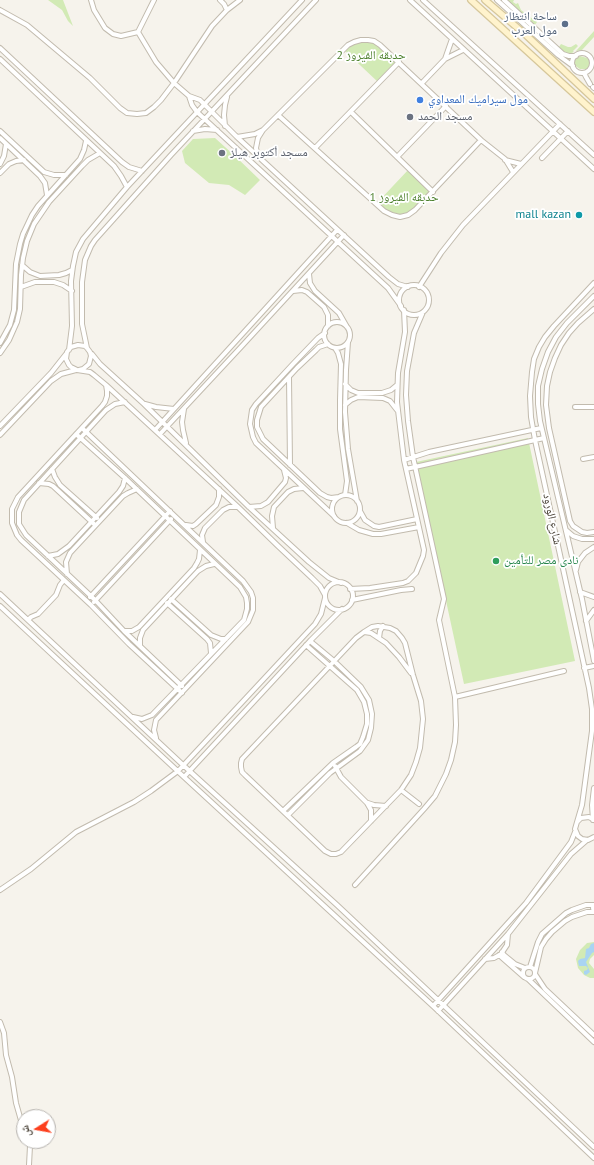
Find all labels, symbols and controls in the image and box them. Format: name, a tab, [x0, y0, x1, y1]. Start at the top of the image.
place label: ساحة انتظار مول العرب	[504, 10, 557, 38]
marker: ساحة انتظار مول العرب	[560, 19, 570, 29]
park label: حدبقه الفيروز 2	[336, 49, 406, 63]
place label: مول سيراميك المعداوي	[428, 93, 528, 107]
marker: مول سيراميك المعداوي	[415, 95, 425, 105]
place label: مسجد الحمد	[418, 110, 472, 124]
marker: مسجد الحمد	[405, 112, 415, 122]
place label: مسجد أكتوبر هيلز	[230, 146, 308, 160]
marker: مسجد أكتوبر هيلز	[217, 148, 227, 158]
park label: حدبقه الفيروز 1	[369, 191, 439, 205]
place label: mall kazan	[516, 208, 571, 222]
marker: mall kazan	[574, 210, 584, 220]
street label: شارع الورود	[540, 492, 564, 546]
place label: نادى مصر للتأمين	[504, 554, 578, 568]
marker: نادى مصر للتأمين	[491, 556, 501, 566]
north arrow	[16, 1109, 56, 1149]
text: ش	[17, 1124, 33, 1138]

